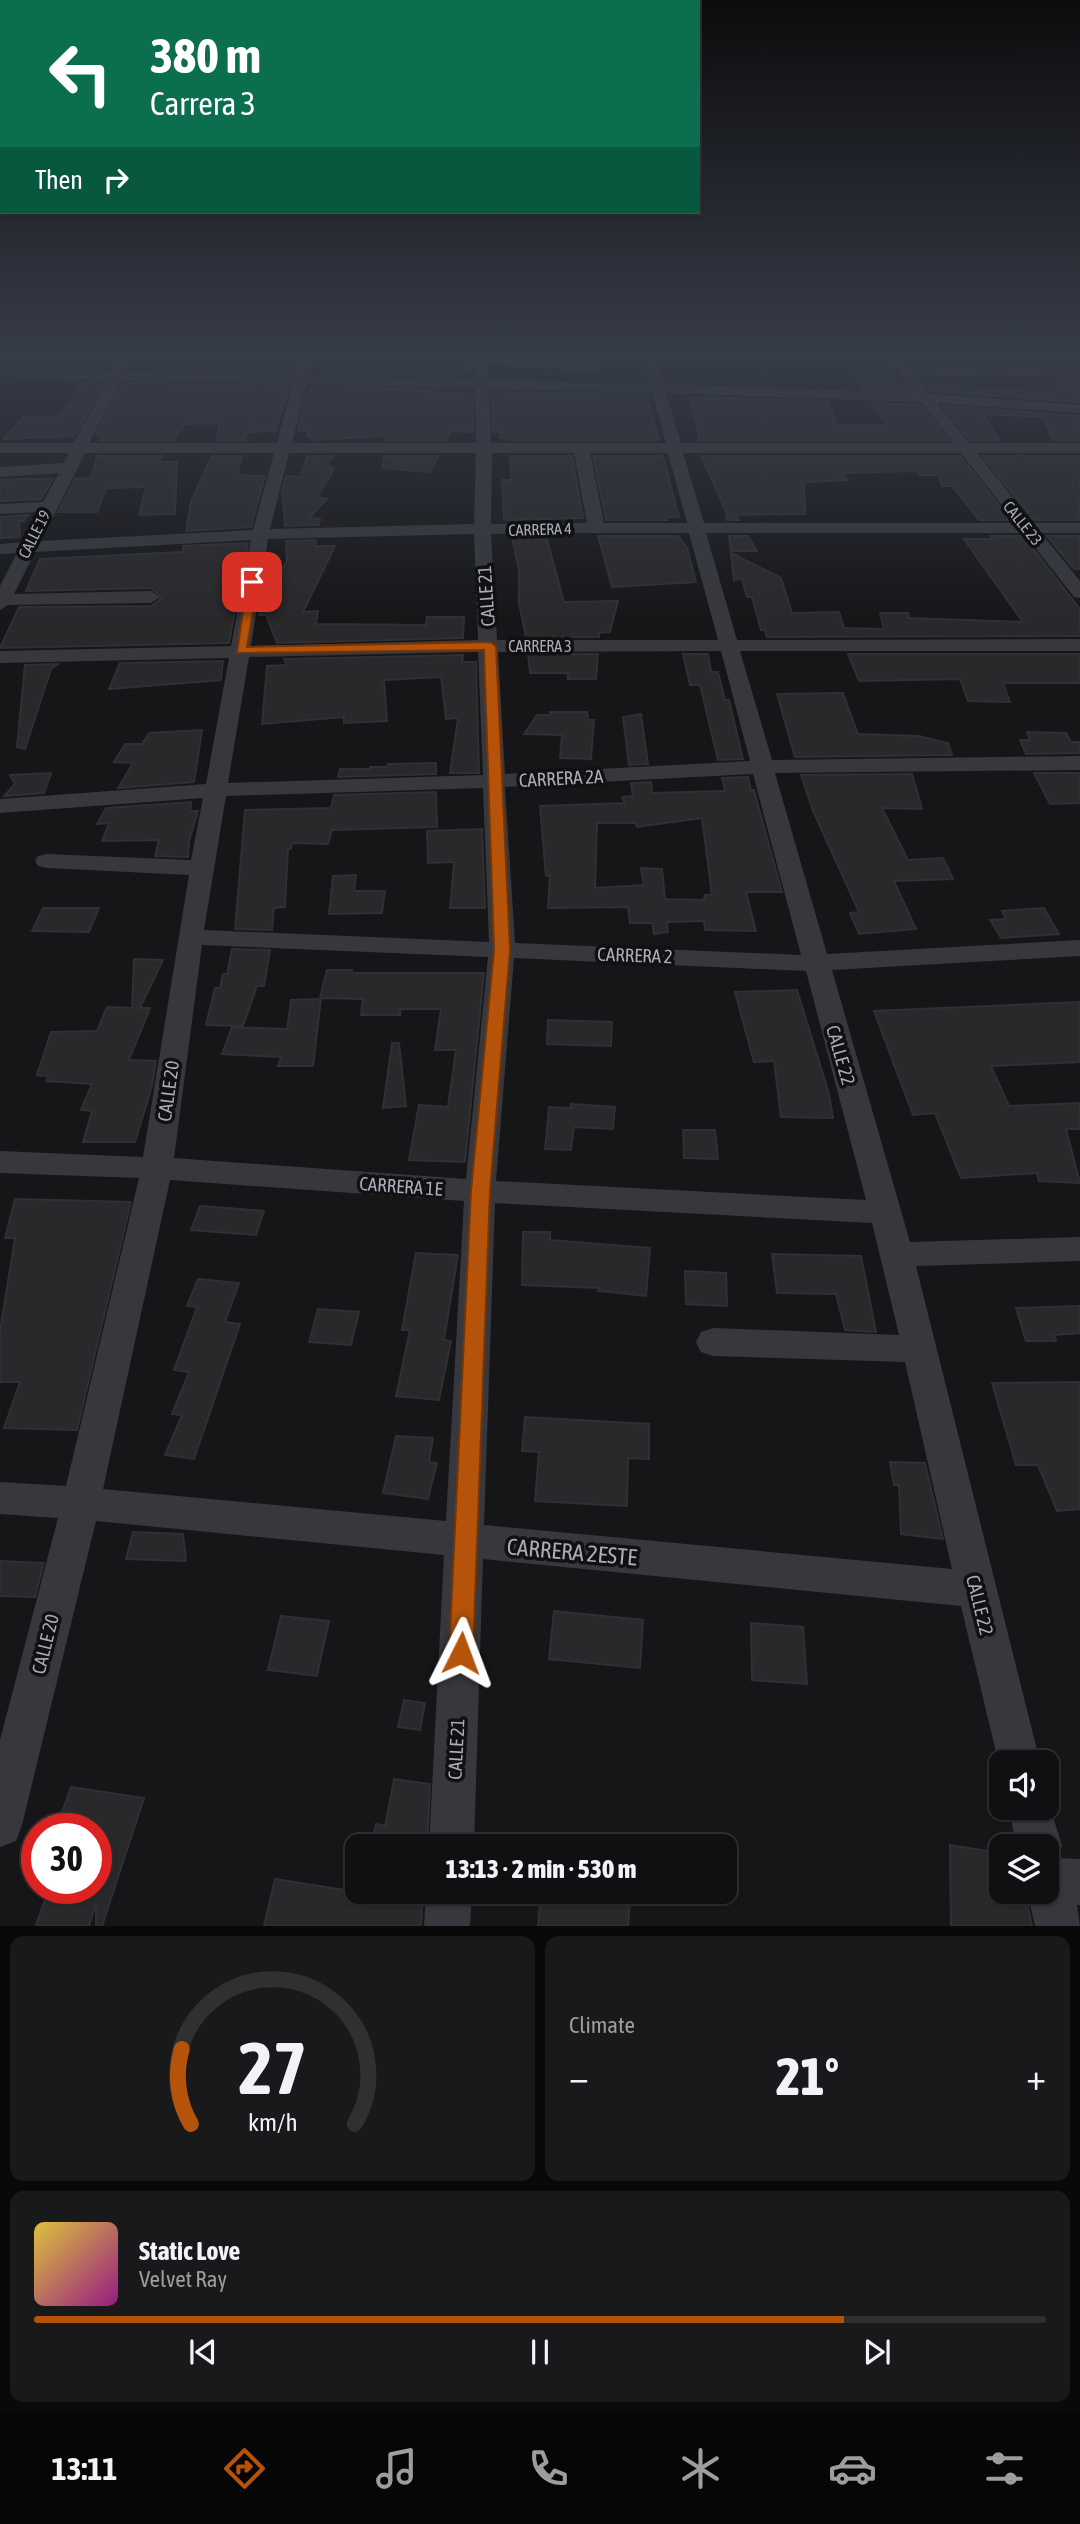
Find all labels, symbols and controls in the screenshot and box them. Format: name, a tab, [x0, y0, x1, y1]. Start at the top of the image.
text: 380 m	[150, 27, 261, 83]
icon: left	[35, 28, 126, 119]
text: Carrera 3	[150, 85, 256, 122]
icon: right	[97, 161, 135, 199]
text: Then	[35, 165, 83, 195]
street label: CALLE 23	[1000, 497, 1046, 549]
street label: CALLE 19	[14, 507, 54, 561]
street label: CARRERA 4	[508, 519, 572, 539]
pin	[222, 552, 282, 612]
icon: arrive	[233, 563, 271, 601]
street label: CALLE 21	[473, 565, 499, 627]
street label: CARRERA 3	[508, 637, 572, 655]
street label: CARRERA 2A	[518, 765, 605, 791]
street label: CARRERA 2	[597, 943, 673, 967]
street label: CALLE 22	[822, 1023, 860, 1087]
street label: CALLE 20	[153, 1059, 183, 1123]
street label: CARRERA 1E	[359, 1172, 443, 1200]
street label: CARRERA 2ESTE	[506, 1533, 638, 1571]
street label: CALLE 22	[962, 1573, 998, 1637]
street label: CALLE 20	[27, 1612, 63, 1676]
position arrow	[424, 1616, 498, 1690]
street label: CALLE 21	[443, 1718, 469, 1780]
map controls	[989, 1750, 1059, 1904]
button: sound	[989, 1750, 1059, 1820]
speed limit sign: 30	[21, 1813, 112, 1904]
button: layers	[989, 1834, 1059, 1904]
text: 13:13 · 2 min · 530 m	[446, 1854, 636, 1884]
text: Climate	[569, 2012, 635, 2038]
text: 27	[238, 2027, 307, 2110]
text: 21°	[776, 2046, 839, 2106]
text: −	[569, 2055, 589, 2098]
text: +	[1026, 2055, 1046, 2098]
text: km/h	[248, 2108, 297, 2136]
text: Static Love	[139, 2236, 240, 2266]
text: Velvet Ray	[139, 2266, 227, 2292]
icon: previous	[184, 2333, 222, 2371]
icon: pause	[521, 2333, 559, 2371]
icon: next	[858, 2333, 896, 2371]
icon: directions	[220, 2444, 269, 2493]
icon: music	[372, 2444, 421, 2493]
icon: phone	[524, 2444, 573, 2493]
icon: climate	[676, 2444, 725, 2493]
icon: car	[828, 2444, 877, 2493]
icon: filters	[980, 2444, 1029, 2493]
text: 13:11	[51, 2450, 117, 2487]

